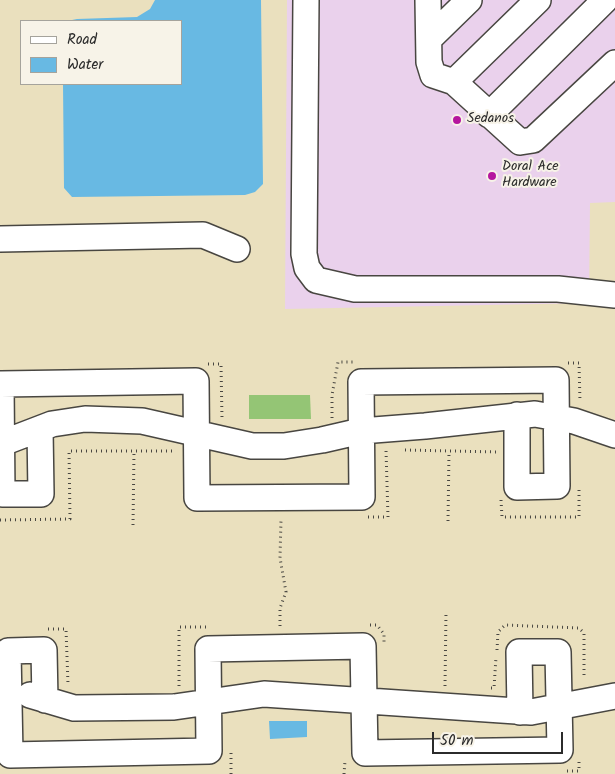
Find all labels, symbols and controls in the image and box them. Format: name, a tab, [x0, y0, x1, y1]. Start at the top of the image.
legend	[20, 20, 182, 85]
text: Road	[67, 28, 97, 52]
text: Water	[67, 53, 103, 77]
place label: Sedanos	[467, 112, 514, 128]
marker: Sedanos	[451, 114, 463, 126]
place label: Doral Ace Hardware	[502, 160, 559, 192]
marker: Doral Ace Hardware	[486, 170, 498, 182]
scale bar	[435, 722, 566, 754]
text: 50 m	[440, 729, 474, 753]

